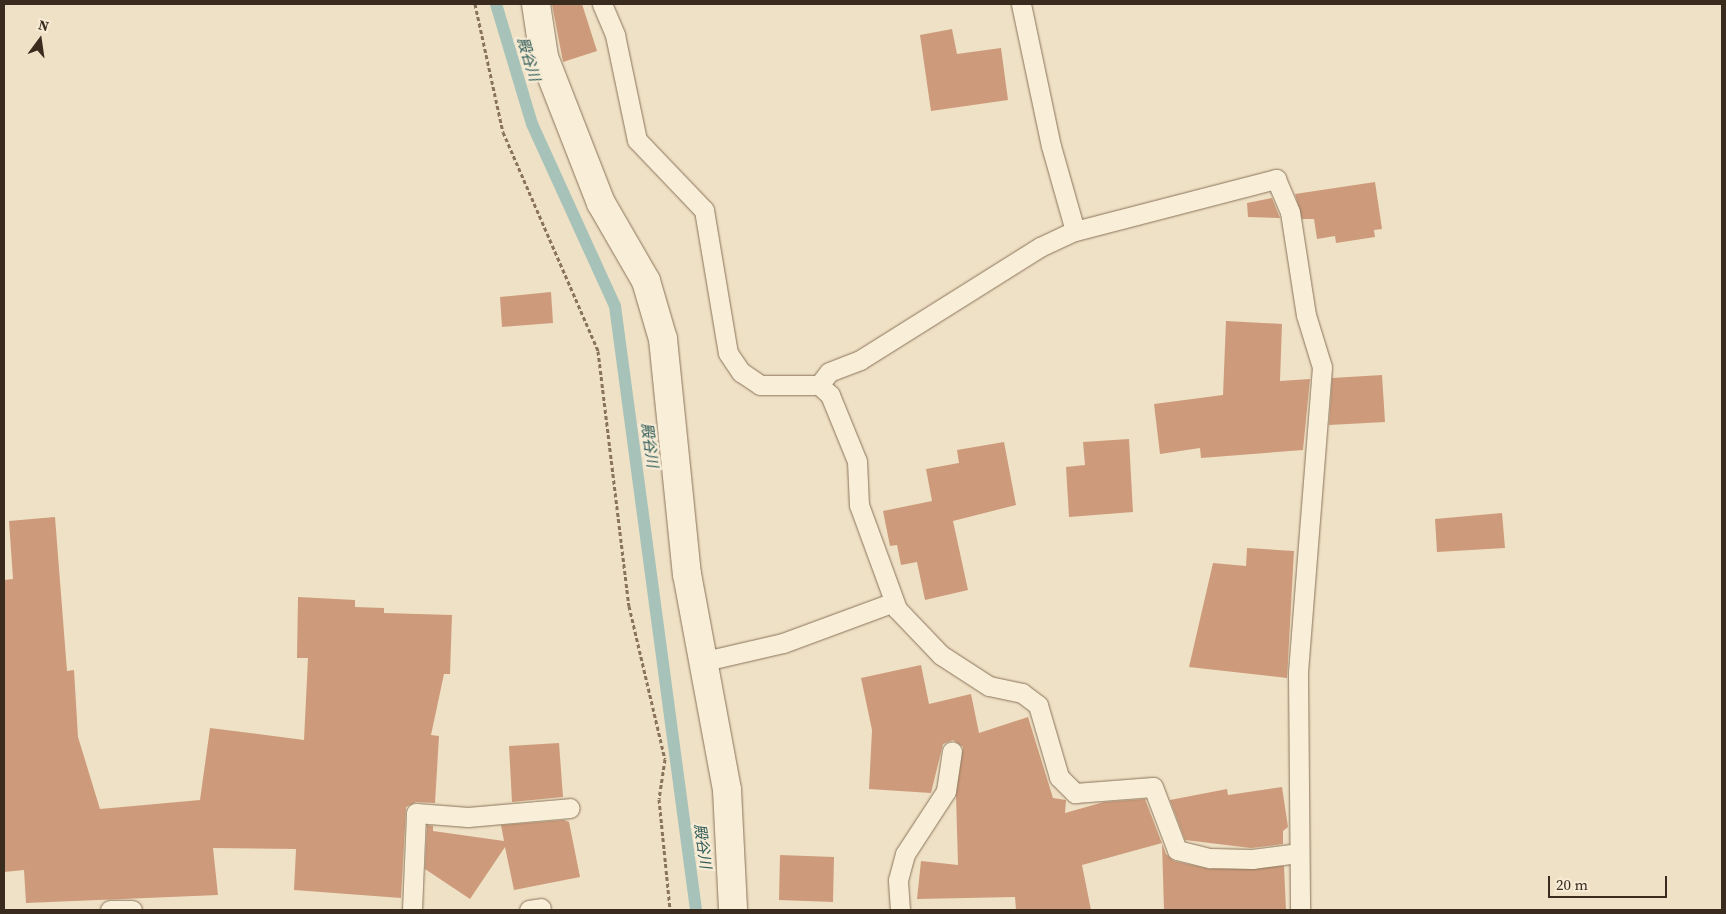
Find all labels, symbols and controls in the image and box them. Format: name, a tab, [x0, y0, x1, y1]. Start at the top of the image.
north arrow	[15, 15, 65, 65]
text: N	[36, 15, 51, 36]
water label: 殿谷川	[514, 35, 544, 83]
water label: 殿谷川	[638, 421, 662, 469]
water label: 殿谷川	[691, 822, 715, 870]
scale bar	[1551, 866, 1670, 898]
text: 20 m	[1556, 874, 1588, 895]

